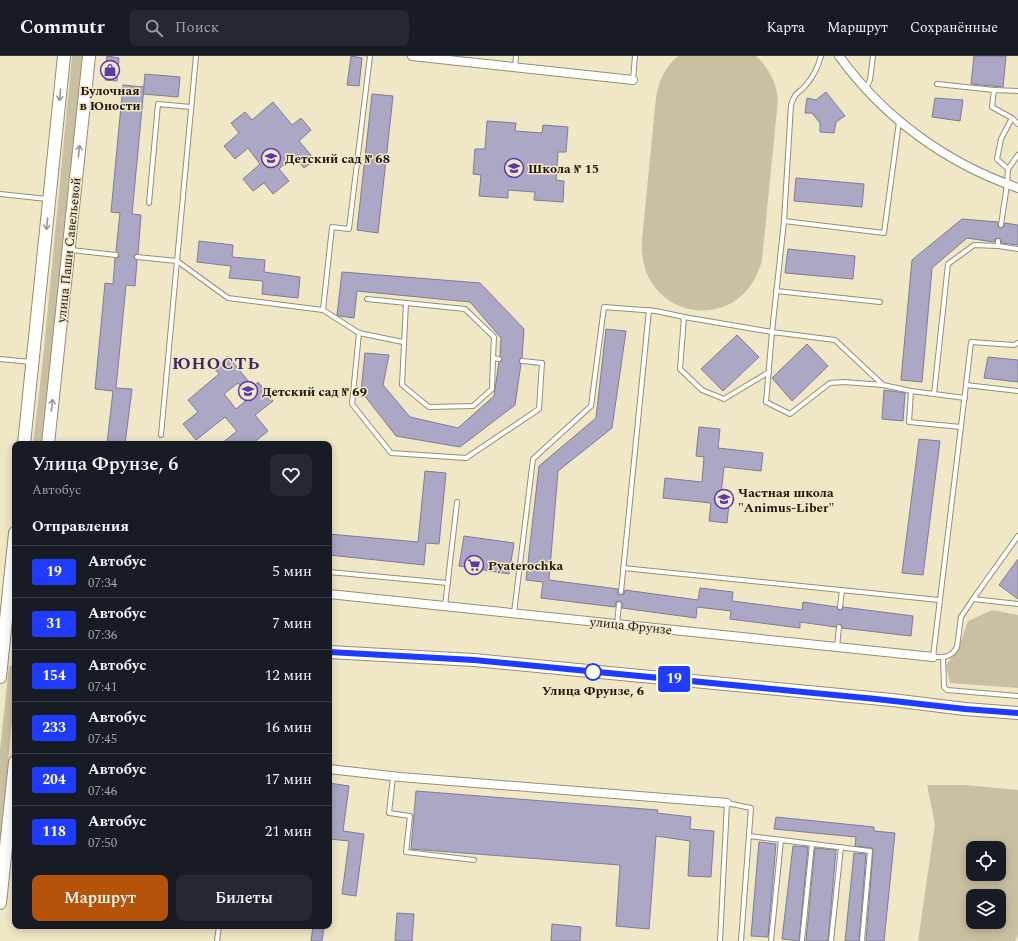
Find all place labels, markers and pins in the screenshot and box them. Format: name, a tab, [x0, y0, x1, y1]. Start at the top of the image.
shop icon: Булочная в Юности	[99, 59, 121, 81]
place label: Булочная в Юности	[79, 81, 141, 116]
school or university icon: Детский сад № 68	[260, 147, 282, 169]
place label: Детский сад № 68	[285, 149, 390, 169]
school or university icon: Школа № 15	[503, 157, 525, 179]
place label: Школа № 15	[528, 159, 599, 179]
school or university icon: Детский сад № 69	[237, 380, 259, 402]
place label: Детский сад № 69	[262, 382, 367, 402]
place label: Частная школа "Animus-Liber"	[738, 483, 834, 518]
school or university icon: Частная школа "Animus-Liber"	[713, 488, 735, 510]
supermarket icon: Pyaterochka	[463, 554, 485, 576]
place label: Pyaterochka	[488, 556, 563, 576]
marker: Улица Фрунзе, 6	[584, 663, 602, 681]
place label: Улица Фрунзе, 6	[542, 681, 644, 701]

